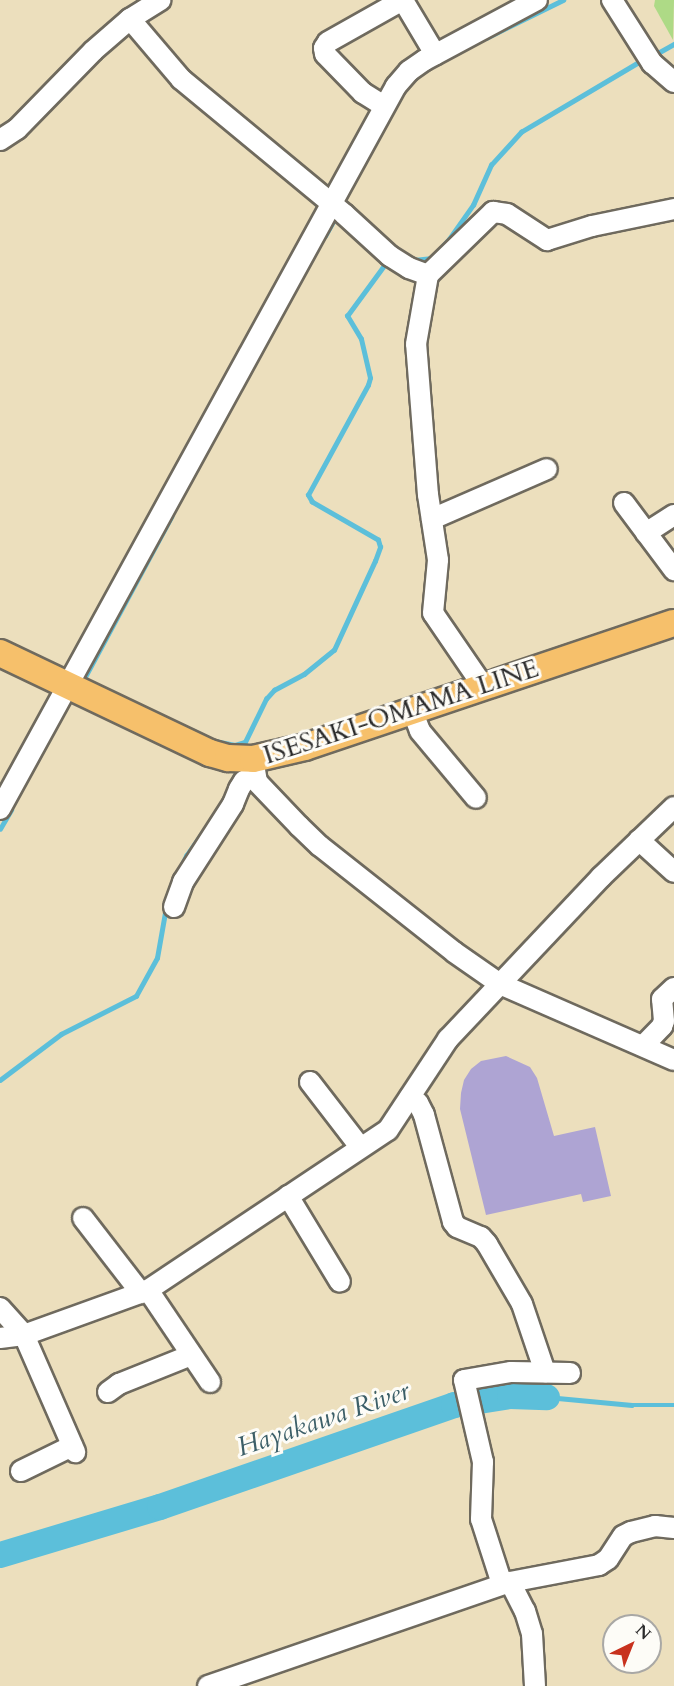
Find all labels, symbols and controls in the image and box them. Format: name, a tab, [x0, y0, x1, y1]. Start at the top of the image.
street label: ISESAKI-OMAMA LINE	[259, 653, 543, 771]
water label: Hayakawa River	[233, 1374, 413, 1464]
north arrow	[602, 1614, 662, 1674]
text: N	[630, 1620, 655, 1645]

